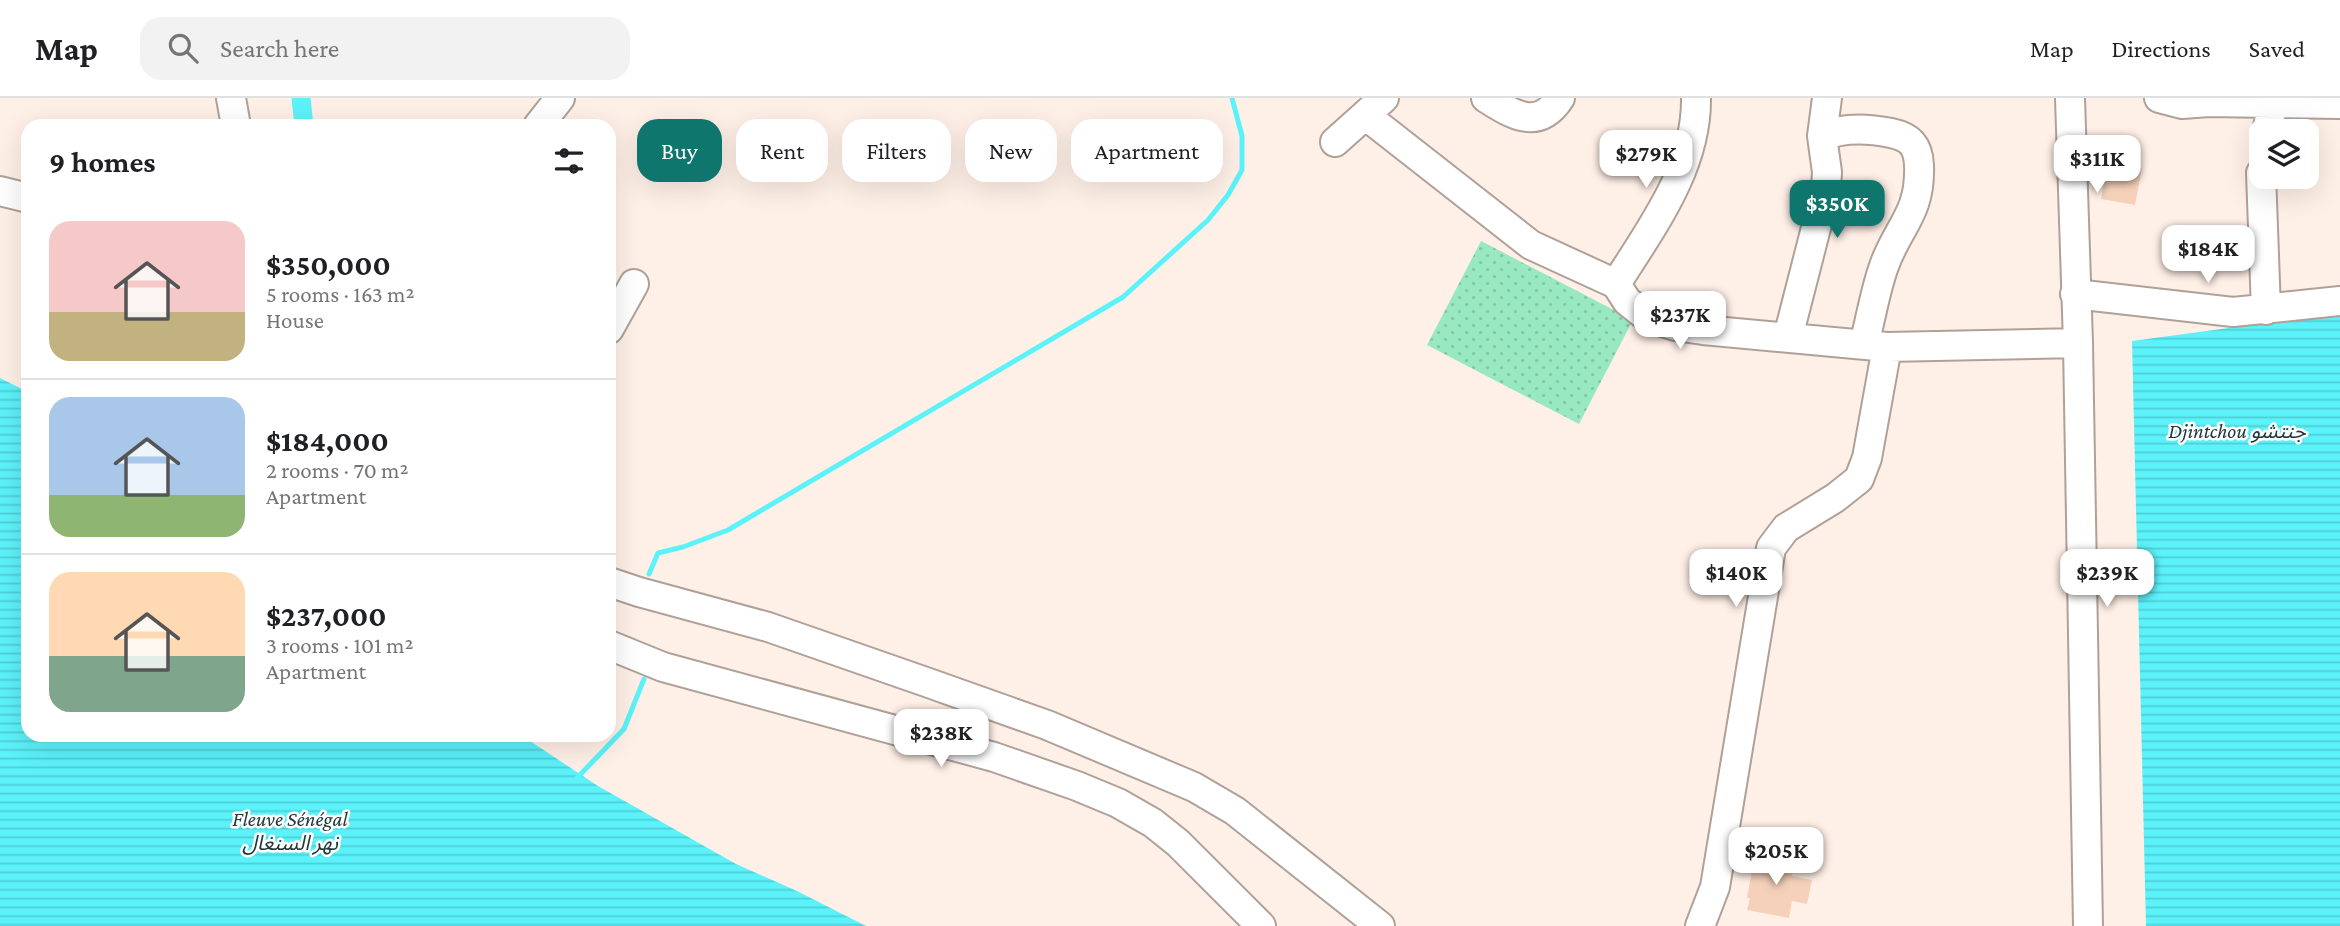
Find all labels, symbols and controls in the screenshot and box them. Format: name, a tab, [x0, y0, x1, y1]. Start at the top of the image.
search box	[140, 17, 630, 80]
icon: search	[164, 29, 202, 67]
text: Map	[35, 30, 98, 67]
text: Search here	[220, 34, 339, 63]
text: Map	[2030, 35, 2074, 62]
text: Directions	[2112, 35, 2211, 62]
text: Saved	[2249, 35, 2305, 62]
chip: Buy	[637, 119, 722, 182]
chip: Rent	[736, 119, 828, 182]
chip: Filters	[842, 119, 951, 182]
chip: New	[965, 119, 1057, 182]
chip: Apartment	[1071, 119, 1223, 182]
map controls	[2249, 119, 2319, 189]
button: layers	[2249, 119, 2319, 189]
pin: $279K	[1597, 130, 1695, 190]
pin: $311K	[2048, 136, 2146, 195]
text: $279K	[1615, 140, 1677, 166]
icon: filters	[550, 142, 588, 180]
text: 9 homes	[49, 145, 156, 178]
text: $311K	[2070, 145, 2124, 171]
pin: $350K	[1788, 180, 1886, 240]
text: $350K	[1806, 190, 1868, 216]
pin: $184K	[2159, 226, 2257, 285]
text: $184K	[2178, 235, 2238, 261]
text: $350,000	[266, 248, 391, 281]
icon: home	[105, 249, 189, 333]
text: 5 rooms · 163 m²	[266, 281, 415, 307]
pin: $237K	[1631, 292, 1729, 351]
text: $237K	[1650, 301, 1710, 327]
text: House	[266, 307, 324, 333]
water label: Djintchou جنتشو	[2168, 419, 2306, 443]
text: $184,000	[266, 424, 389, 457]
icon: home	[105, 425, 189, 509]
text: 2 rooms · 70 m²	[266, 457, 409, 483]
text: Apartment	[266, 483, 366, 509]
pin: $140K	[1687, 550, 1785, 609]
pin: $239K	[2058, 550, 2156, 609]
text: $140K	[1705, 559, 1767, 585]
text: $239K	[2076, 559, 2138, 585]
text: $237,000	[266, 599, 386, 632]
icon: home	[105, 600, 189, 684]
text: 3 rooms · 101 m²	[266, 632, 413, 658]
text: Apartment	[266, 658, 366, 684]
pin: $238K	[892, 710, 990, 769]
text: $238K	[910, 719, 972, 745]
water label: Fleuve Sénégal نهر السنغال	[232, 807, 348, 855]
pin: $205K	[1727, 828, 1825, 887]
text: $205K	[1744, 837, 1808, 863]

